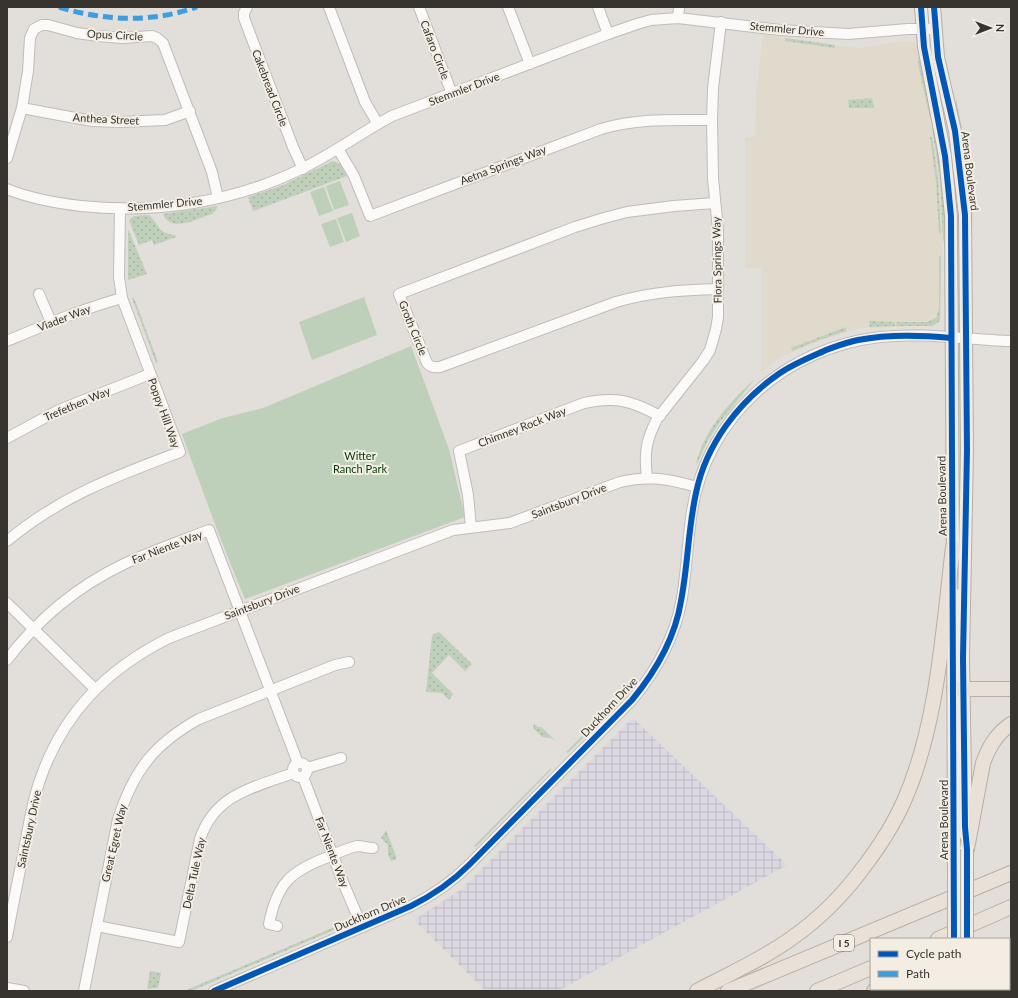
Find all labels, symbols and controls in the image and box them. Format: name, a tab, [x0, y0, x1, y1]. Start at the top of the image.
north arrow	[970, 8, 1010, 48]
street label: Cafaro Circle	[418, 18, 453, 81]
street label: Stemmler Drive	[749, 19, 825, 38]
text: N	[994, 24, 1007, 32]
street label: Opus Circle	[87, 27, 144, 42]
street label: Cakebread Circle	[250, 47, 291, 128]
street label: Stemmler Drive	[427, 69, 501, 108]
street label: Anthea Street	[72, 110, 140, 127]
street label: Arena Boulevard	[959, 130, 982, 211]
street label: Aetna Springs Way	[458, 142, 548, 187]
street label: Stemmler Drive	[127, 194, 203, 213]
street label: Flora Springs Way	[709, 216, 724, 304]
street label: Groth Circle	[397, 298, 430, 357]
street label: Viader Way	[35, 301, 92, 334]
street label: Poppy Hill Way	[146, 376, 183, 450]
street label: Trefethen Way	[42, 384, 112, 423]
street label: Chimney Rock Way	[476, 404, 568, 449]
park label: Witter Ranch Park	[333, 449, 387, 475]
street label: Arena Boulevard	[934, 456, 949, 536]
street label: Saintsbury Drive	[529, 480, 608, 521]
street label: Far Niente Way	[130, 527, 204, 566]
street label: Saintsbury Drive	[222, 581, 301, 622]
street label: Duckhorn Drive	[578, 674, 640, 739]
street label: Arena Boulevard	[937, 780, 950, 860]
street label: Saintsbury Drive	[14, 788, 43, 869]
street label: Great Egret Way	[98, 802, 129, 883]
street label: Far Niente Way	[313, 815, 352, 889]
street label: Delta Tule Way	[180, 836, 208, 910]
street label: Duckhorn Drive	[332, 891, 408, 934]
road number: I 5	[834, 935, 854, 951]
legend	[870, 938, 1010, 990]
text: Cycle path	[906, 946, 961, 961]
text: Path	[906, 966, 930, 981]

